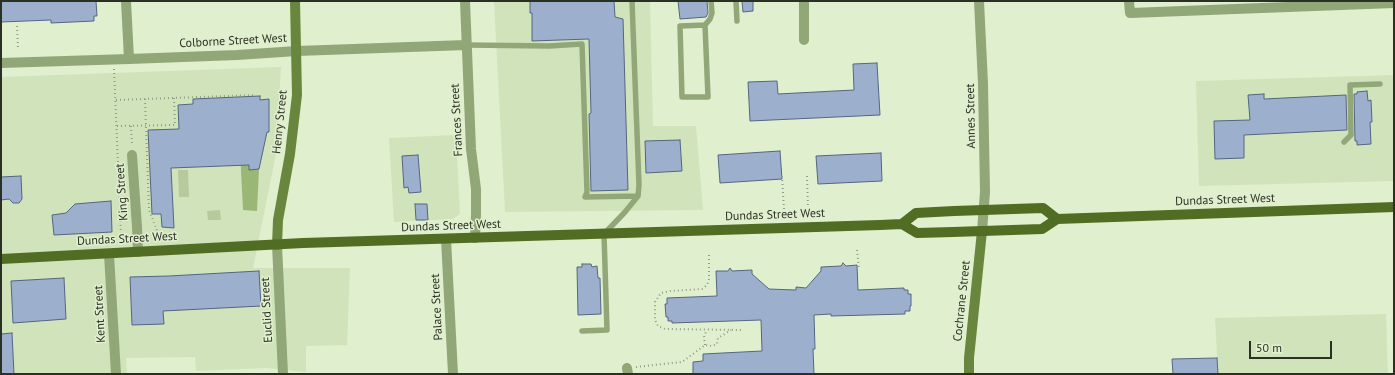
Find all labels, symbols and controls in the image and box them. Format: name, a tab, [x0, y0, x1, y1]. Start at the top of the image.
street label: Colborne Street West	[179, 31, 287, 51]
street label: Frances Street	[448, 83, 466, 157]
street label: Annes Street	[963, 83, 979, 149]
street label: Henry Street	[269, 89, 291, 155]
street label: King Street	[113, 163, 131, 221]
street label: Dundas Street West	[1175, 191, 1275, 209]
street label: Dundas Street West	[725, 206, 825, 224]
street label: Dundas Street West	[401, 217, 501, 235]
street label: Dundas Street West	[77, 229, 177, 249]
street label: Cochrane Street	[951, 260, 973, 342]
street label: Palace Street	[428, 273, 446, 341]
street label: Euclid Street	[258, 277, 276, 343]
street label: Kent Street	[91, 285, 109, 343]
scale bar	[1251, 333, 1334, 359]
text: 50 m	[1256, 340, 1282, 355]

